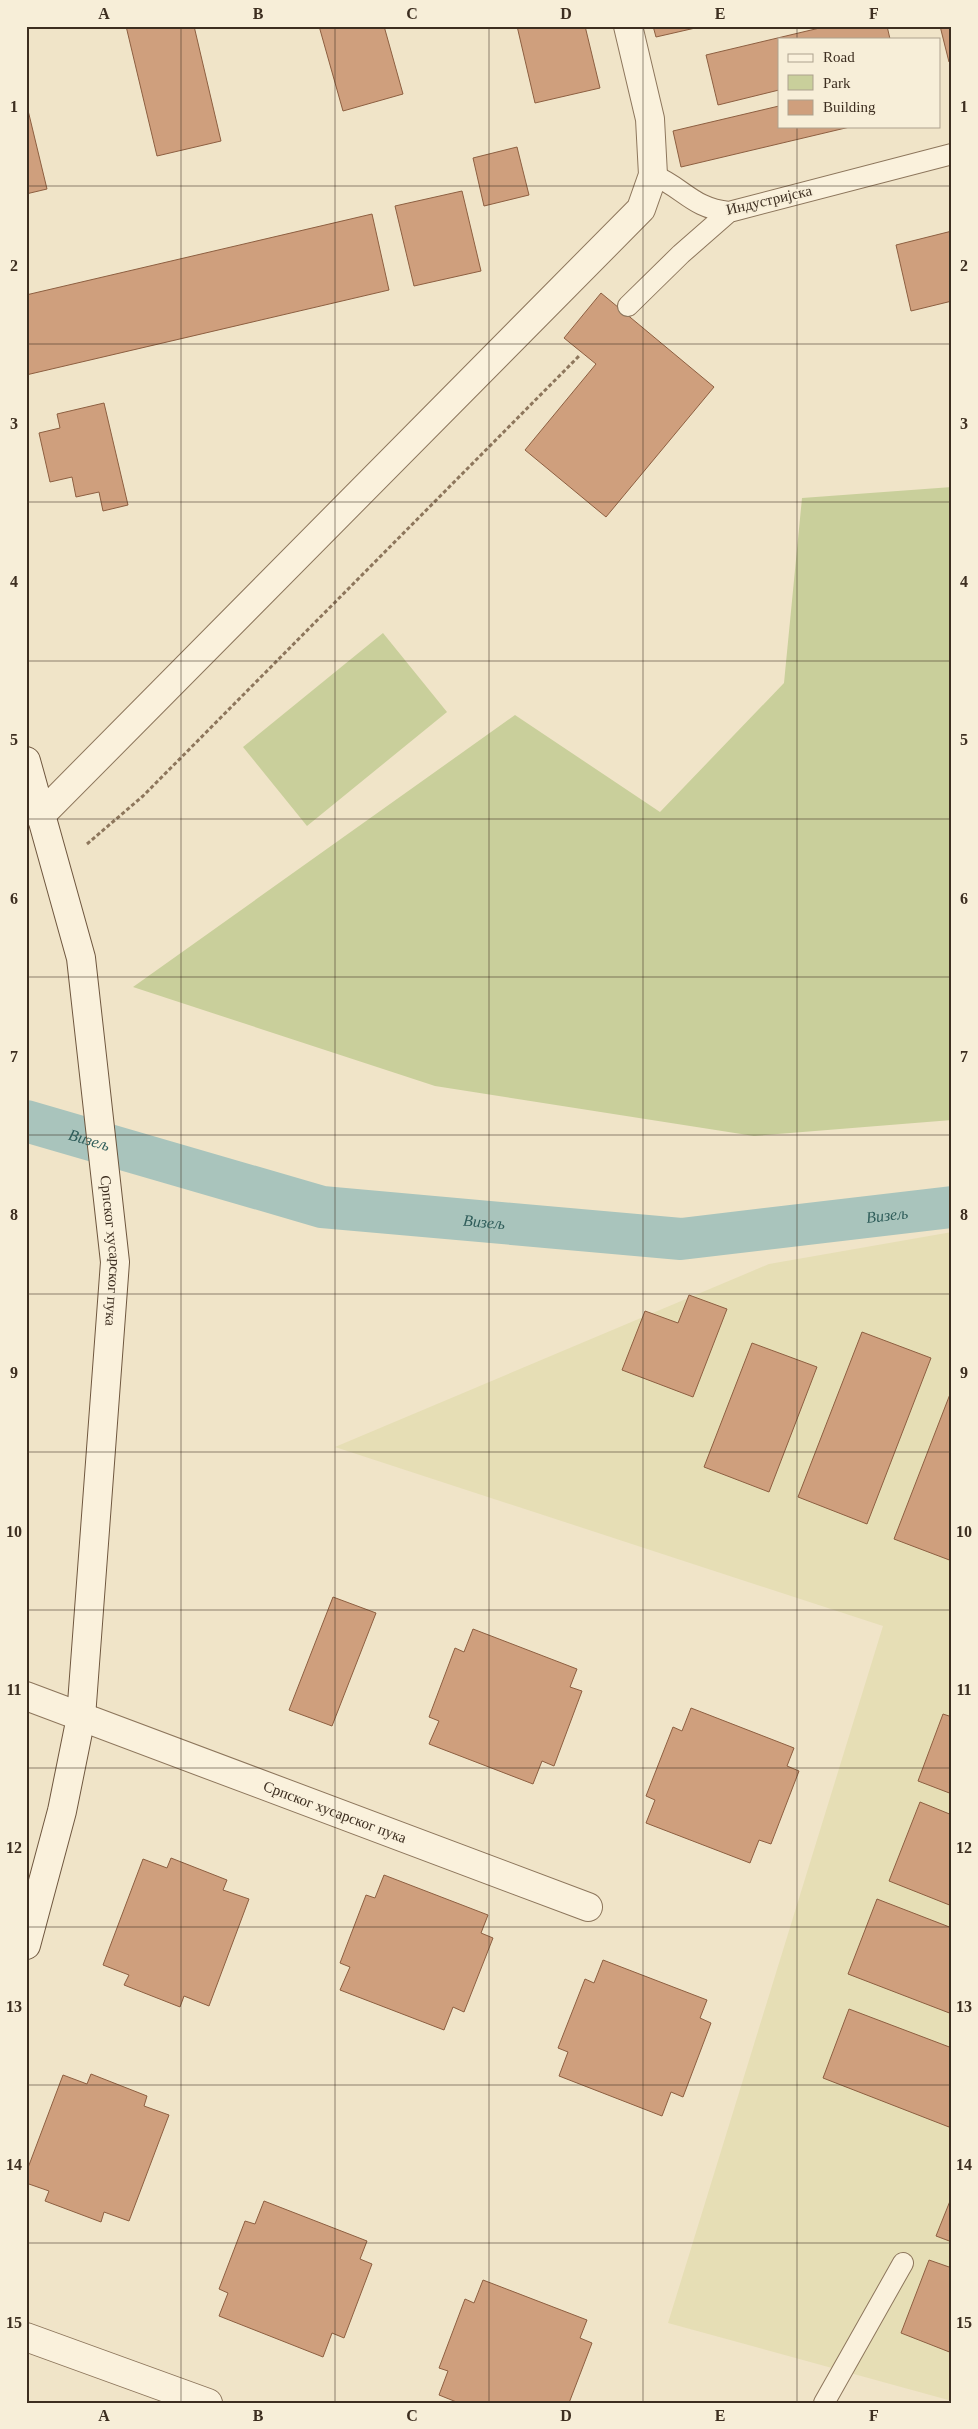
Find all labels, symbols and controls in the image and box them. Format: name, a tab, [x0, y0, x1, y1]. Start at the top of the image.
text: A	[98, 5, 110, 22]
text: B	[253, 5, 264, 22]
text: C	[406, 5, 418, 22]
text: D	[560, 5, 572, 22]
text: E	[715, 5, 725, 22]
text: F	[869, 5, 879, 22]
legend	[778, 38, 940, 128]
text: Road	[823, 49, 855, 65]
text: Park	[823, 75, 851, 91]
text: 1	[10, 98, 18, 115]
text: 1	[960, 98, 968, 115]
text: Building	[823, 99, 876, 115]
street label: Индустријска	[725, 182, 814, 218]
text: 2	[10, 257, 18, 274]
text: 2	[960, 257, 968, 274]
text: 3	[10, 415, 18, 432]
text: 3	[960, 415, 968, 432]
text: 4	[10, 573, 18, 590]
text: 4	[960, 573, 968, 590]
text: 5	[10, 731, 18, 748]
text: 5	[960, 731, 968, 748]
text: 6	[10, 890, 18, 907]
text: 6	[960, 890, 968, 907]
text: 7	[10, 1048, 18, 1065]
text: 7	[960, 1048, 968, 1065]
water label: Визељ	[67, 1125, 112, 1153]
street label: Српског хусарског пука	[97, 1174, 123, 1327]
water label: Визељ	[865, 1204, 909, 1226]
text: 8	[10, 1206, 18, 1223]
text: 8	[960, 1206, 968, 1223]
water label: Визељ	[462, 1211, 506, 1232]
text: 9	[10, 1364, 18, 1381]
text: 9	[960, 1364, 968, 1381]
text: 10	[6, 1523, 22, 1540]
text: 10	[956, 1523, 972, 1540]
text: 11	[6, 1681, 22, 1698]
text: 11	[956, 1681, 972, 1698]
street label: Српског хусарског пука	[261, 1778, 409, 1846]
text: 12	[6, 1839, 22, 1856]
text: 12	[956, 1839, 972, 1856]
text: 13	[6, 1998, 22, 2015]
text: 13	[956, 1998, 972, 2015]
text: 14	[6, 2156, 22, 2173]
text: 14	[956, 2156, 972, 2173]
text: 15	[6, 2314, 22, 2331]
text: 15	[956, 2314, 972, 2331]
text: A	[98, 2407, 110, 2424]
text: B	[253, 2407, 264, 2424]
text: C	[406, 2407, 418, 2424]
text: D	[560, 2407, 572, 2424]
text: E	[715, 2407, 725, 2424]
text: F	[869, 2407, 879, 2424]

